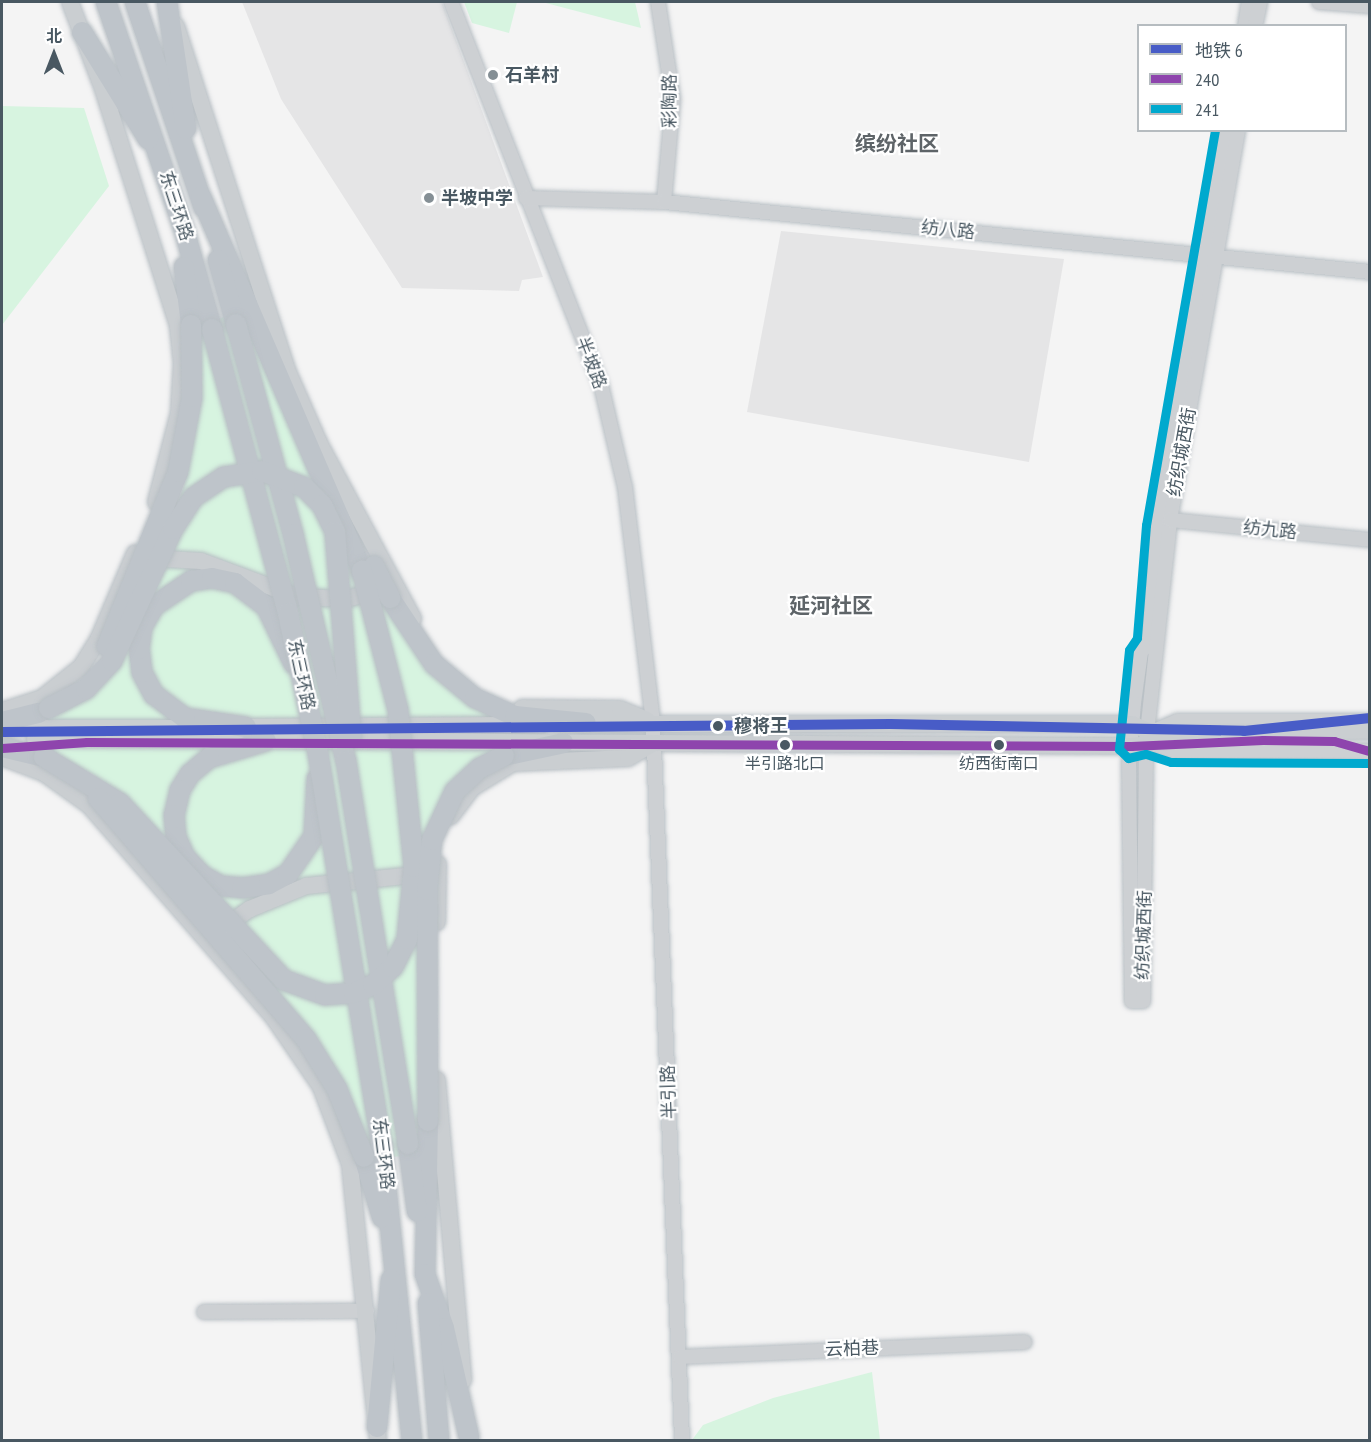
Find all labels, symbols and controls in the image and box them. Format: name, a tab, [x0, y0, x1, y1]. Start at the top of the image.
north arrow	[24, 24, 84, 84]
legend	[1137, 24, 1347, 132]
text: 北	[46, 26, 62, 46]
text: 地铁 6	[1195, 39, 1243, 62]
place label: 石羊村	[505, 64, 559, 86]
marker: 石羊村	[486, 68, 500, 82]
text: 240	[1195, 68, 1219, 91]
street label: 彩陶路	[659, 74, 681, 128]
text: 241	[1195, 98, 1219, 121]
district label: 缤纷社区	[855, 131, 939, 157]
street label: 东三环路	[155, 168, 197, 244]
place label: 半坡中学	[441, 187, 513, 209]
marker: 半坡中学	[422, 191, 436, 205]
street label: 纺八路	[920, 216, 976, 244]
street label: 半坡路	[571, 334, 611, 392]
street label: 纺织城西街	[1164, 406, 1200, 498]
street label: 纺九路	[1242, 516, 1298, 544]
district label: 延河社区	[789, 593, 873, 619]
street label: 东三环路	[283, 638, 319, 712]
marker: 穆将王	[707, 715, 729, 737]
place label: 穆将王	[734, 715, 788, 737]
marker: 半引路北口	[779, 739, 791, 751]
marker: 纺西街南口	[993, 739, 1005, 751]
place label: 半引路北口	[745, 753, 825, 773]
place label: 纺西街南口	[959, 753, 1039, 773]
street label: 纺织城西街	[1132, 890, 1156, 980]
street label: 半引路	[657, 1065, 681, 1119]
street label: 东三环路	[368, 1117, 398, 1191]
street label: 云柏巷	[825, 1337, 879, 1361]

